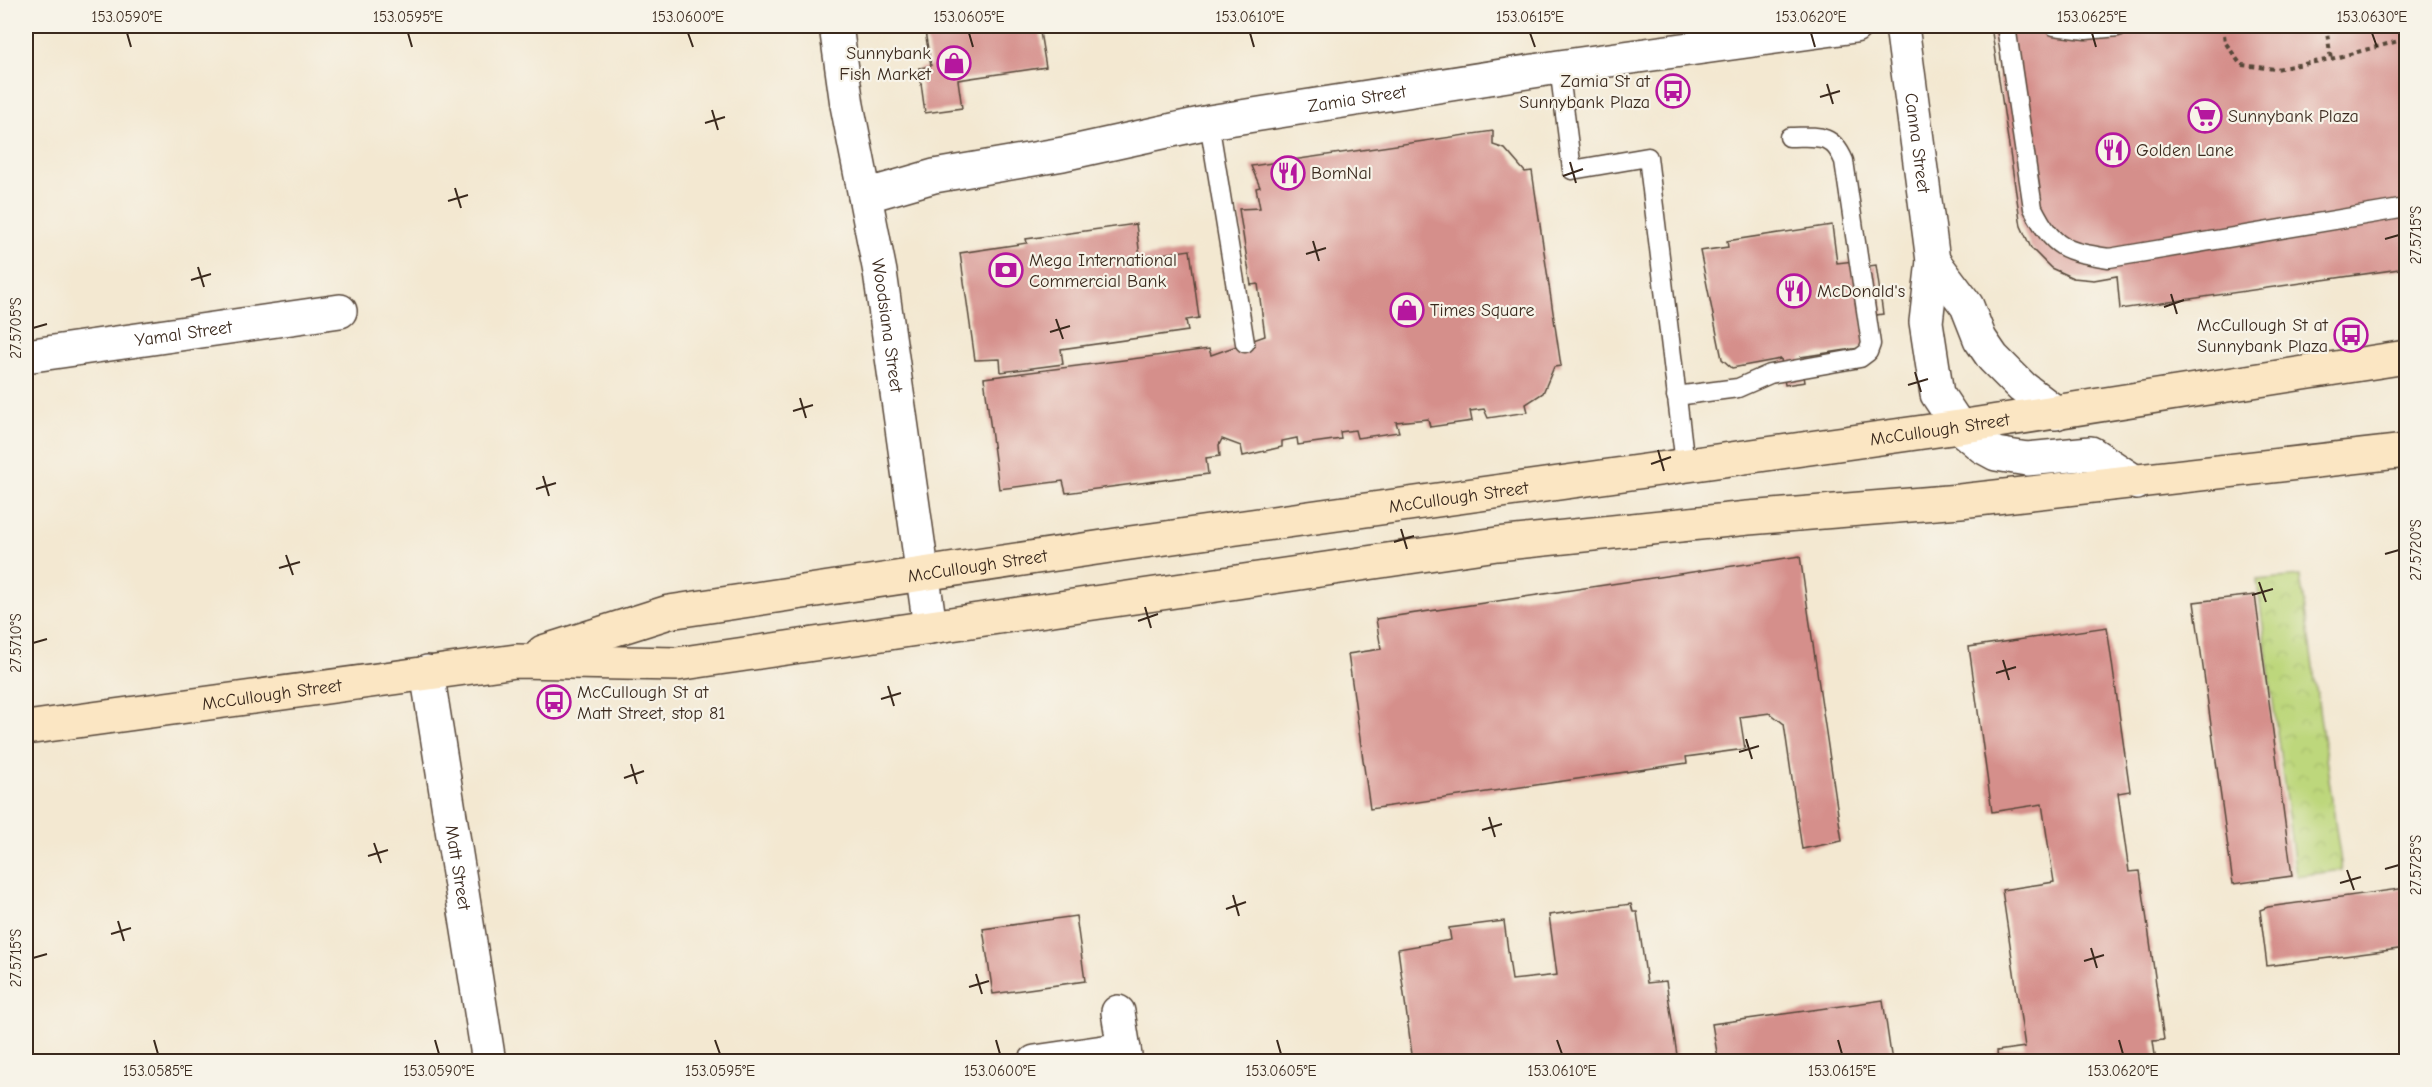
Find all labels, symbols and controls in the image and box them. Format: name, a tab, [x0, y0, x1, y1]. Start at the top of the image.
text: 153.0590°E	[91, 8, 163, 26]
text: 153.0595°E	[373, 8, 443, 26]
text: 153.0600°E	[652, 8, 724, 26]
text: 153.0605°E	[933, 8, 1005, 26]
text: 153.0610°E	[1215, 8, 1285, 26]
text: 153.0615°E	[1496, 8, 1564, 26]
text: 153.0620°E	[1776, 8, 1846, 26]
text: 153.0625°E	[2057, 8, 2127, 26]
text: 153.0630°E	[2337, 8, 2407, 26]
place label: Sunnybank Fish Market	[839, 43, 932, 85]
shop icon: Sunnybank Fish Market	[936, 45, 972, 81]
place label: Zamia St at Sunnybank Plaza	[1519, 71, 1651, 113]
bus stop icon: Zamia St at Sunnybank Plaza	[1655, 73, 1691, 109]
street label: Zamia Street	[1306, 81, 1409, 117]
street label: Canna Street	[1900, 92, 1934, 195]
supermarket icon: Sunnybank Plaza	[2187, 98, 2223, 134]
place label: Sunnybank Plaza	[2228, 106, 2359, 127]
restaurant icon: Golden Lane	[2095, 132, 2131, 168]
place label: Golden Lane	[2136, 140, 2234, 161]
restaurant icon: BomNal	[1270, 155, 1306, 191]
place label: BomNal	[1311, 163, 1372, 184]
text: 27.5715°S	[2407, 206, 2425, 264]
place label: Mega International Commercial Bank	[1029, 250, 1177, 292]
bank icon: Mega International Commercial Bank	[988, 252, 1024, 288]
street label: Woodsiana Street	[867, 257, 907, 395]
restaurant icon: McDonald's	[1776, 273, 1812, 309]
place label: McDonald's	[1817, 281, 1905, 302]
shop icon: Times Square	[1389, 292, 1425, 328]
text: 27.5705°S	[7, 297, 25, 359]
place label: Times Square	[1430, 300, 1534, 321]
place label: McCullough St at Sunnybank Plaza	[2197, 315, 2329, 357]
street label: Yamal Street	[133, 316, 234, 351]
bus stop icon: McCullough St at Sunnybank Plaza	[2333, 317, 2369, 353]
street label: McCullough Street	[1869, 409, 2012, 450]
street label: McCullough Street	[1387, 477, 1531, 518]
text: 27.5720°S	[2407, 519, 2425, 581]
street label: McCullough Street	[906, 545, 1050, 587]
text: 27.5710°S	[7, 613, 25, 673]
street label: McCullough Street	[200, 675, 344, 715]
place label: McCullough St at Matt Street, stop 81	[577, 682, 725, 724]
bus stop icon: McCullough St at Matt Street, stop 81	[536, 684, 572, 720]
street label: Matt Street	[440, 824, 475, 912]
text: 27.5725°S	[2407, 835, 2425, 895]
text: 27.5715°S	[7, 929, 25, 987]
text: 153.0585°E	[123, 1062, 193, 1080]
text: 153.0590°E	[403, 1062, 475, 1080]
text: 153.0595°E	[685, 1062, 755, 1080]
text: 153.0600°E	[964, 1062, 1036, 1080]
text: 153.0605°E	[1245, 1062, 1317, 1080]
text: 153.0610°E	[1527, 1062, 1597, 1080]
text: 153.0615°E	[1808, 1062, 1876, 1080]
text: 153.0620°E	[2088, 1062, 2158, 1080]

